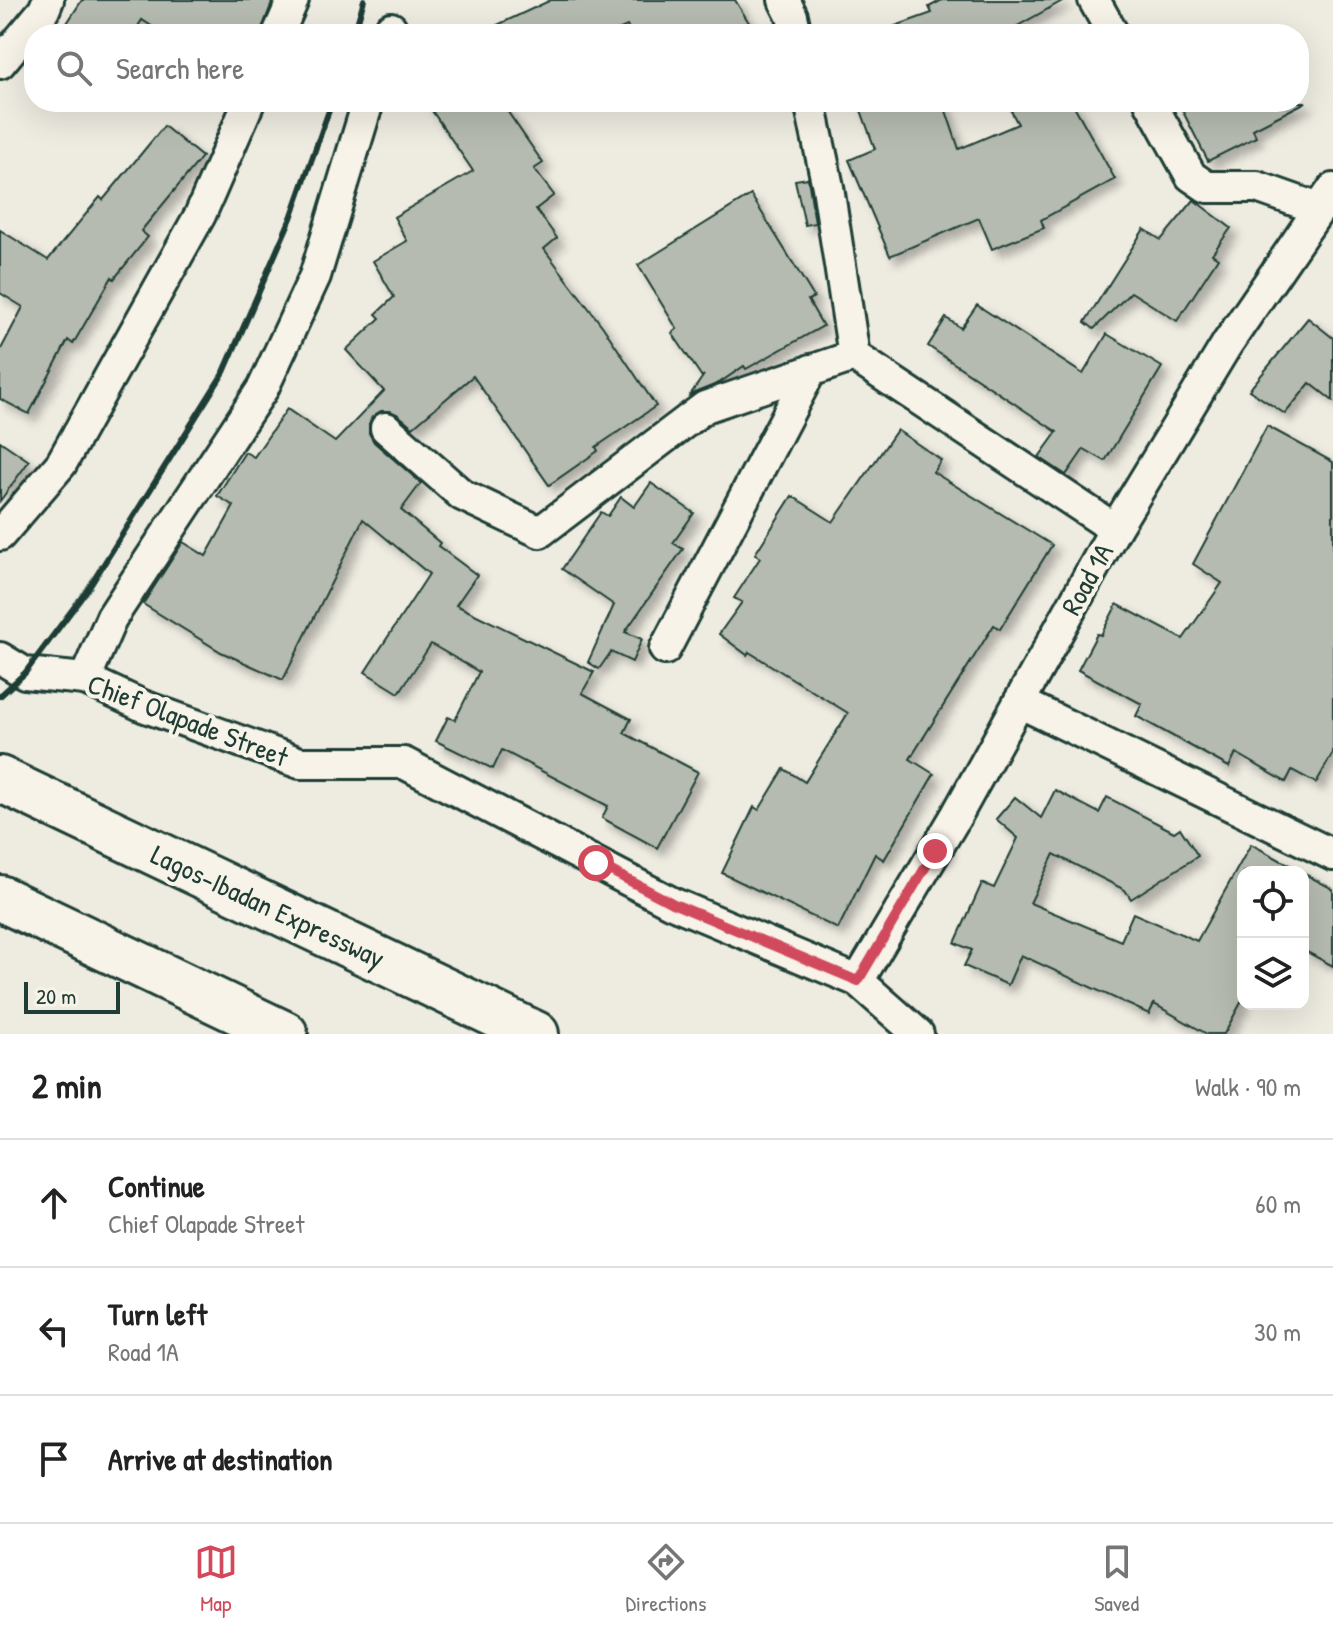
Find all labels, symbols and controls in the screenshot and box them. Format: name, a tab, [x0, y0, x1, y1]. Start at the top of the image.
search box	[24, 24, 1309, 112]
icon: search	[52, 46, 96, 90]
text: Search here	[116, 48, 244, 88]
street label: Road 1A	[1052, 536, 1122, 622]
street label: Chief Olapade Street	[82, 664, 294, 776]
route end	[917, 833, 953, 869]
street label: Lagos-Ibadan Expressway	[145, 835, 391, 977]
route start	[578, 845, 614, 881]
map controls	[1237, 866, 1309, 1010]
button: locate	[1237, 866, 1309, 938]
button: layers	[1237, 938, 1309, 1010]
scale bar	[24, 978, 120, 1014]
text: 20 m	[36, 981, 76, 1011]
text: 2 min	[32, 1063, 102, 1109]
text: Walk · 90 m	[1195, 1069, 1301, 1104]
text: Continue	[108, 1166, 205, 1206]
icon: ahead	[32, 1181, 76, 1225]
text: 60 m	[1255, 1186, 1301, 1221]
text: Chief Olapade Street	[108, 1206, 305, 1241]
text: Turn left	[108, 1294, 207, 1334]
icon: left	[32, 1309, 76, 1353]
text: 30 m	[1254, 1314, 1301, 1349]
text: Road 1A	[108, 1334, 179, 1369]
icon: arrive	[32, 1437, 76, 1481]
text: Arrive at destination	[108, 1439, 333, 1479]
tab: Map	[194, 1540, 238, 1618]
tab: Directions	[626, 1540, 707, 1618]
tab: Saved	[1094, 1540, 1139, 1618]

